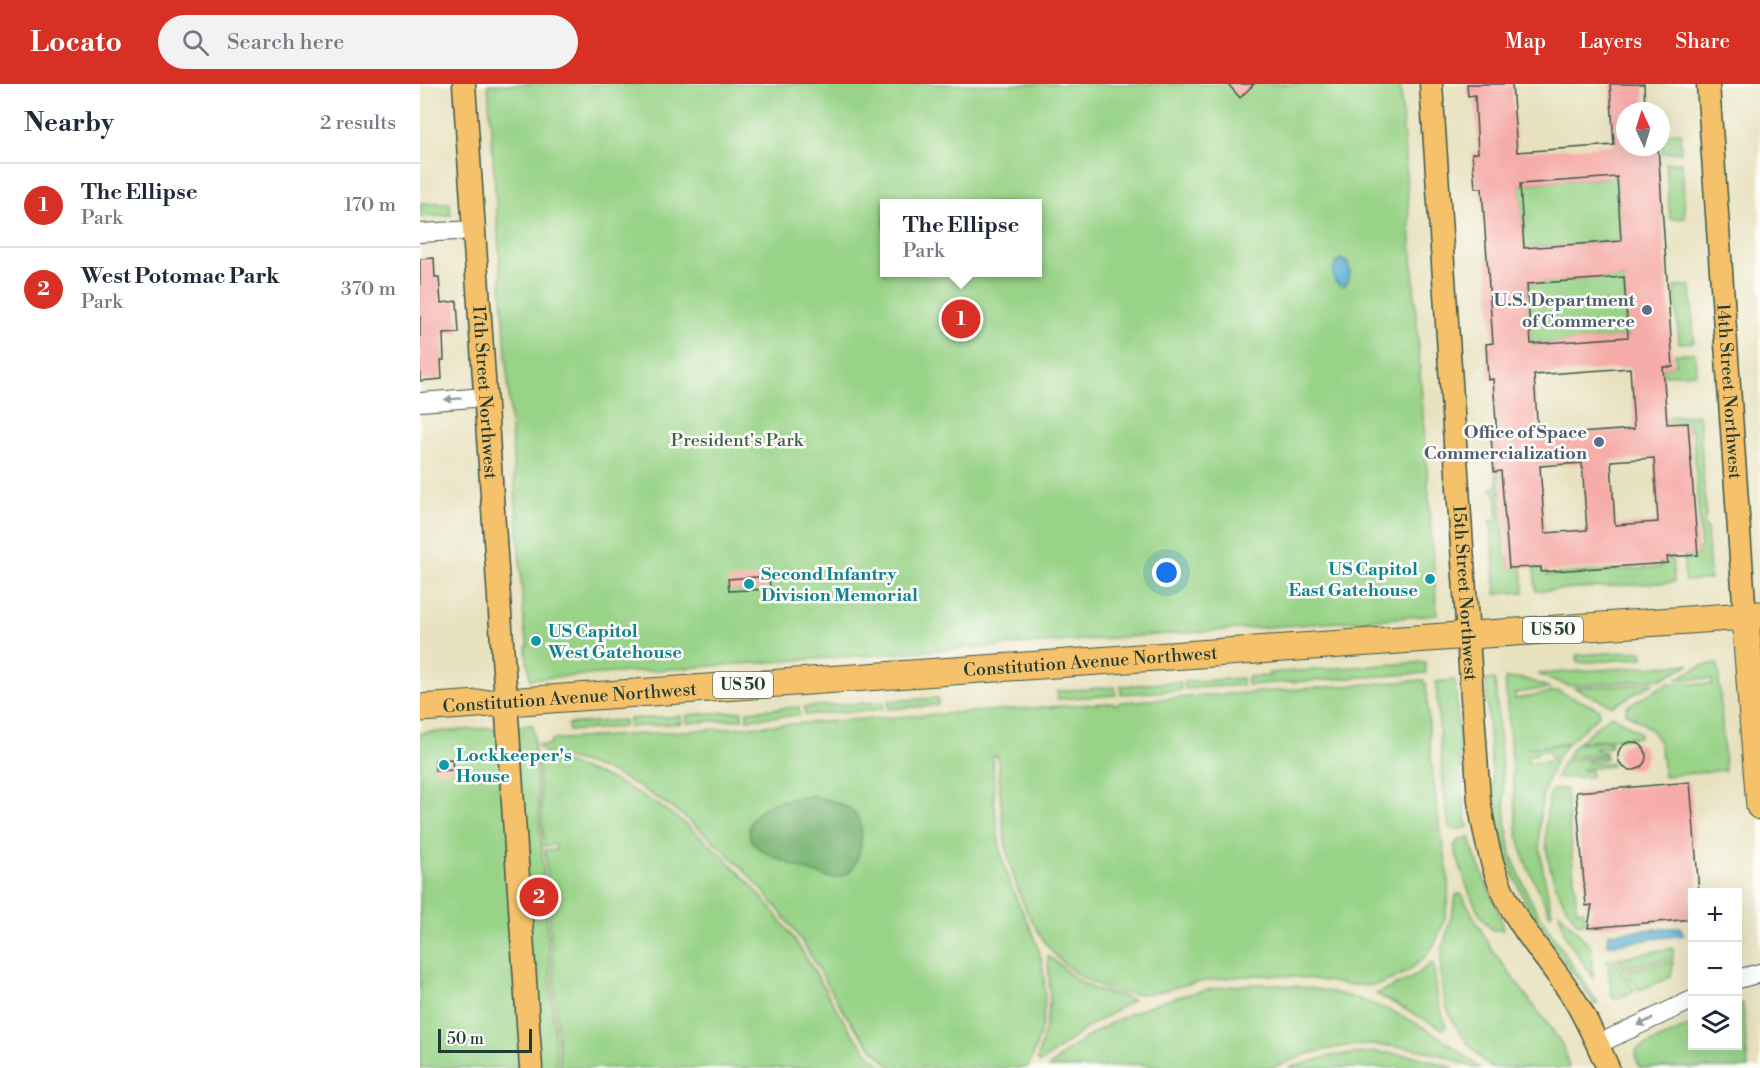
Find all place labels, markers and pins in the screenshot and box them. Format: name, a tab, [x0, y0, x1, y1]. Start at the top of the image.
place label: U.S. Department of Commerce	[1494, 289, 1636, 333]
pin: 1	[942, 296, 980, 342]
marker: U.S. Department of Commerce	[1640, 303, 1654, 317]
place label: Office of Space Commercialization	[1424, 421, 1587, 465]
marker: Office of Space Commercialization	[1592, 435, 1606, 449]
place label: US Capitol East Gatehouse	[1288, 558, 1418, 602]
place label: Second Infantry Division Memorial	[761, 563, 918, 607]
marker: US Capitol East Gatehouse	[1423, 572, 1437, 586]
marker: Second Infantry Division Memorial	[742, 577, 756, 591]
place label: US Capitol West Gatehouse	[547, 620, 682, 664]
marker: US Capitol West Gatehouse	[529, 634, 543, 648]
place label: Lockkeeper's House	[456, 744, 572, 788]
marker: Lockkeeper's House	[437, 758, 451, 772]
pin: 2	[520, 874, 558, 920]

